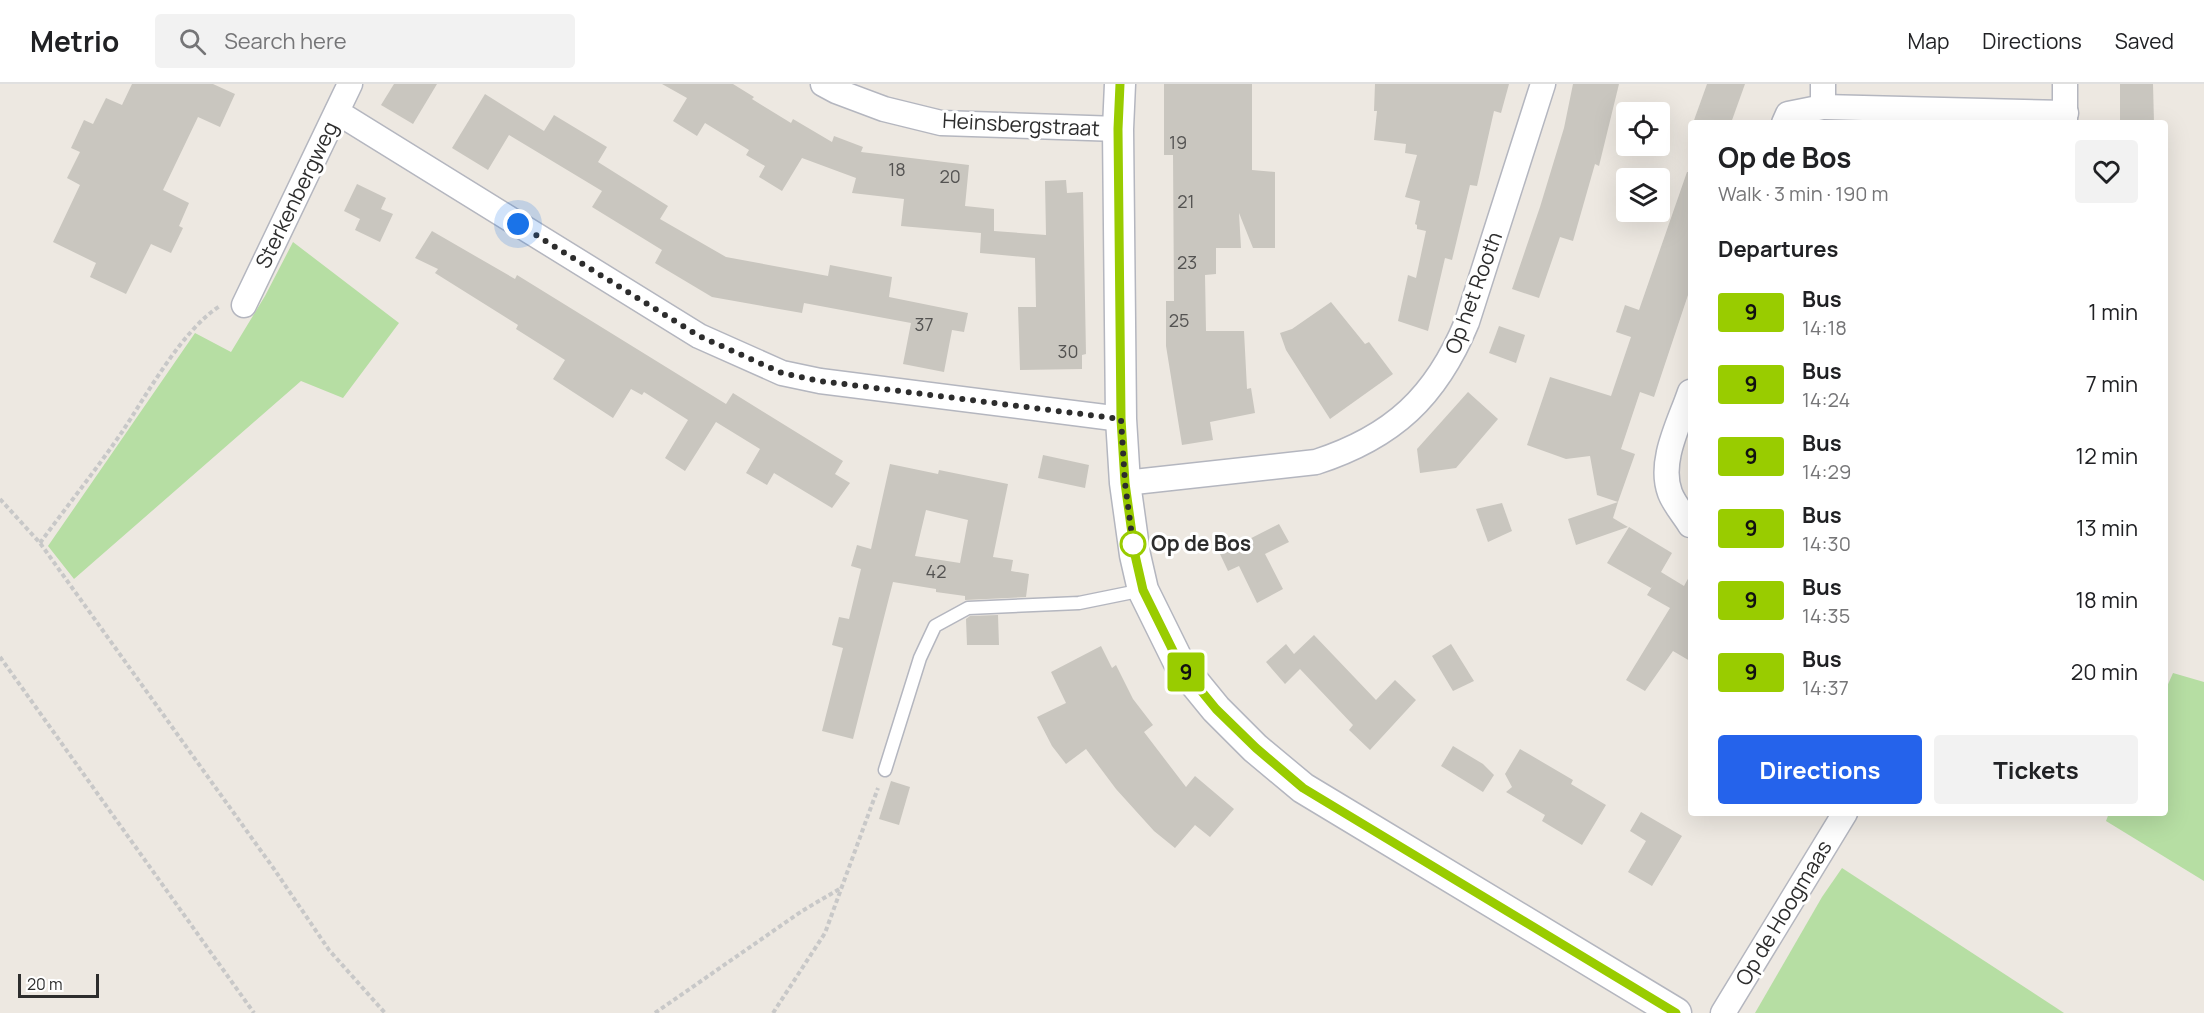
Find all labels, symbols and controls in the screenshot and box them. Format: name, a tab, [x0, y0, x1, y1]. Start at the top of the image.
search box	[155, 14, 575, 68]
text: Metrio	[30, 22, 119, 60]
icon: search	[176, 25, 209, 58]
text: Search here	[224, 26, 347, 56]
text: Map	[1908, 27, 1949, 55]
text: Directions	[1982, 27, 2082, 55]
text: Saved	[2115, 27, 2174, 55]
map controls	[1616, 102, 1670, 222]
button: locate	[1616, 102, 1670, 156]
street label: Heinsbergstraat	[942, 106, 1101, 142]
street label: Sterkenbergweg	[248, 116, 344, 273]
house number: 19	[1169, 130, 1187, 154]
text: Op de Bos	[1718, 138, 1851, 176]
button: heart	[2075, 140, 2138, 203]
house number: 18	[888, 157, 906, 181]
house number: 20	[939, 164, 961, 188]
button: layers	[1616, 168, 1670, 222]
text: Walk · 3 min · 190 m	[1718, 180, 1889, 207]
house number: 21	[1177, 189, 1195, 213]
your location	[503, 209, 533, 239]
street label: Op het Rooth	[1438, 228, 1508, 358]
text: Departures	[1718, 234, 1838, 264]
house number: 23	[1177, 250, 1197, 274]
text: Bus	[1802, 284, 1842, 314]
text: 1 min	[2088, 297, 2138, 327]
text: 9	[1744, 298, 1758, 326]
house number: 25	[1169, 308, 1189, 332]
house number: 37	[915, 312, 934, 336]
text: 14:18	[1802, 314, 1847, 341]
house number: 30	[1058, 339, 1078, 363]
text: Bus	[1802, 356, 1842, 386]
text: 7 min	[2086, 369, 2138, 399]
text: 9	[1744, 370, 1758, 398]
text: 14:24	[1802, 386, 1850, 413]
text: Bus	[1802, 428, 1842, 458]
text: 12 min	[2076, 441, 2138, 471]
text: 9	[1744, 442, 1758, 470]
text: 14:29	[1802, 458, 1851, 485]
text: Bus	[1802, 500, 1842, 530]
text: 13 min	[2076, 513, 2138, 543]
text: 9	[1744, 514, 1758, 542]
place label: Op de Bos	[1151, 529, 1251, 557]
text: 14:30	[1802, 530, 1851, 557]
marker: Op de Bos	[1120, 531, 1146, 557]
house number: 42	[926, 559, 946, 583]
text: Bus	[1802, 572, 1842, 602]
text: 18 min	[2075, 585, 2138, 615]
text: 9	[1744, 586, 1758, 614]
text: 14:35	[1802, 602, 1850, 629]
text: Bus	[1802, 644, 1842, 674]
line badge: 9	[1166, 652, 1206, 692]
text: 20 min	[2071, 657, 2138, 687]
text: 9	[1179, 658, 1193, 686]
text: 9	[1744, 658, 1758, 686]
text: 14:37	[1802, 674, 1849, 701]
button: Directions	[1718, 735, 1922, 804]
button: Tickets	[1934, 735, 2138, 804]
street label: Op de Hoogmaas	[1729, 835, 1838, 990]
scale bar	[18, 971, 99, 998]
text: 20 m	[27, 973, 63, 995]

